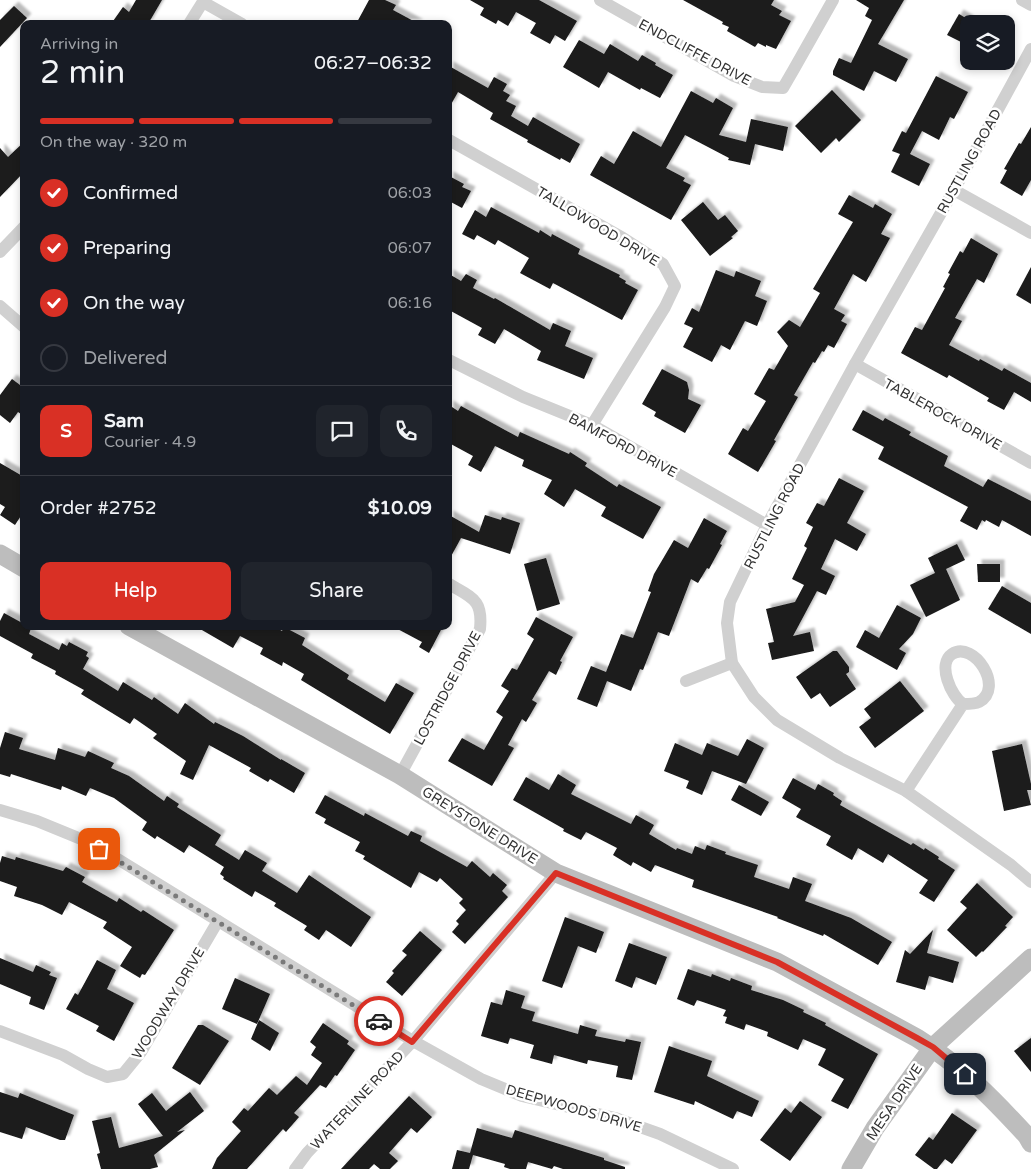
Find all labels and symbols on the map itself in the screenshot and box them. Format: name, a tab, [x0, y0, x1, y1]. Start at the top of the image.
street label: ENDCLIFFE DRIVE	[636, 16, 754, 89]
street label: RUSTLING ROAD	[934, 106, 1005, 216]
street label: TALLOWOOD DRIVE	[533, 183, 662, 270]
street label: TABLEROCK DRIVE	[881, 375, 1005, 454]
street label: BAMFORD DRIVE	[566, 410, 680, 481]
street label: RUSTLING ROAD	[740, 460, 809, 572]
street label: LOSTRIDGE DRIVE	[410, 628, 485, 748]
street label: GREYSTONE DRIVE	[419, 783, 541, 868]
pin	[78, 828, 120, 870]
street label: WOODWAY DRIVE	[128, 944, 208, 1062]
courier	[354, 996, 404, 1046]
street label: WATERLINE ROAD	[307, 1047, 408, 1153]
pin	[944, 1053, 986, 1095]
street label: MESA DRIVE	[863, 1061, 926, 1144]
street label: DEEPWOODS DRIVE	[504, 1081, 644, 1136]

